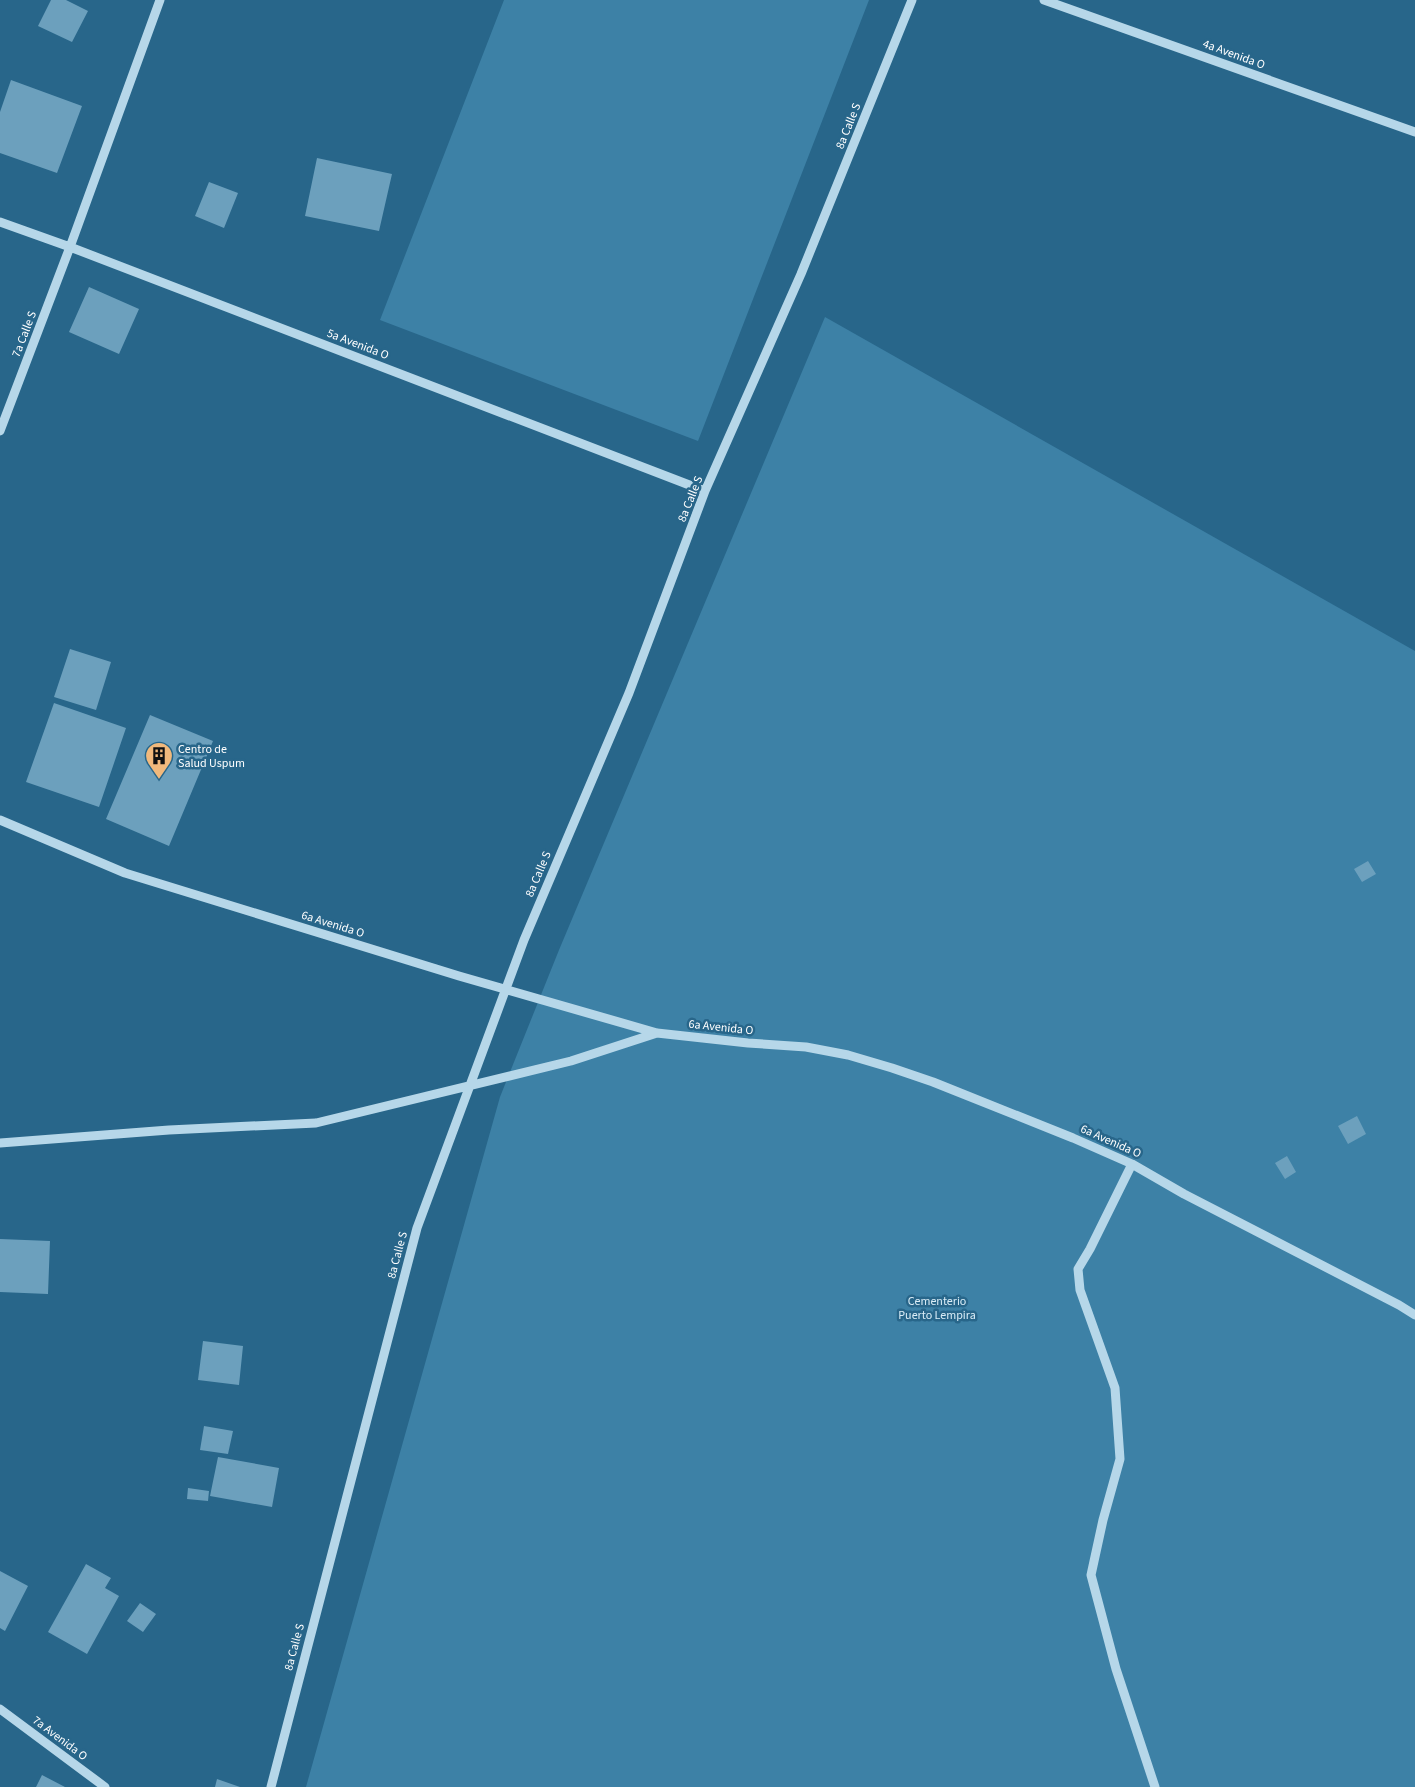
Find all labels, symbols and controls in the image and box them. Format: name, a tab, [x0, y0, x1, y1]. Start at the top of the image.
street label: 4a Avenida O	[1200, 35, 1267, 74]
street label: 8a Calle S	[832, 101, 865, 152]
street label: 7a Calle S	[8, 309, 41, 360]
street label: 5a Avenida O	[324, 325, 391, 364]
street label: 8a Calle S	[674, 474, 707, 525]
building icon: Centro de Salud Uspum	[144, 741, 174, 780]
place label: Centro de Salud Uspum	[178, 741, 245, 772]
street label: 8a Calle S	[521, 849, 556, 900]
street label: 6a Avenida O	[299, 907, 366, 942]
street label: 6a Avenida O	[688, 1016, 754, 1039]
street label: 6a Avenida O	[1078, 1120, 1144, 1162]
street label: 8a Calle S	[383, 1230, 412, 1281]
park label: Cementerio Puerto Lempira	[898, 1293, 976, 1324]
street label: 8a Calle S	[280, 1622, 309, 1673]
street label: 7a Avenida O	[29, 1712, 91, 1765]

